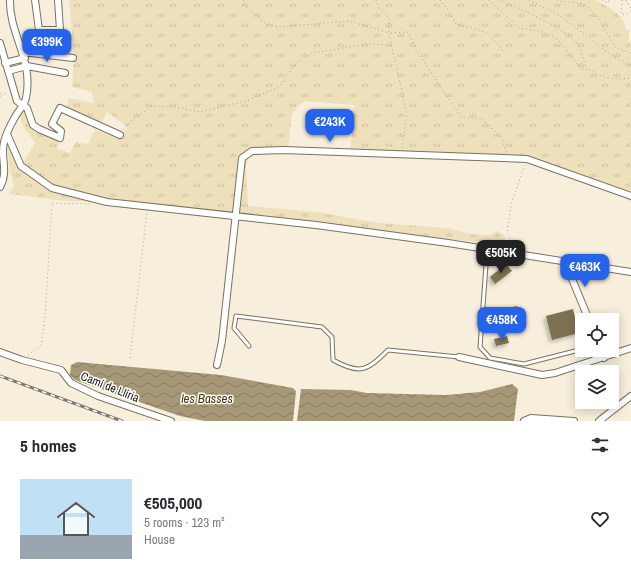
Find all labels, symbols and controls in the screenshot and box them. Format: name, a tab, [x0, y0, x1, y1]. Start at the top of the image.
pin: €399K	[19, 29, 75, 63]
text: €399K	[31, 33, 63, 50]
pin: €243K	[302, 109, 358, 143]
text: €243K	[314, 113, 346, 130]
pin: €505K	[473, 240, 529, 274]
text: €505K	[485, 244, 517, 261]
pin: €463K	[557, 254, 613, 288]
text: €463K	[569, 258, 601, 275]
pin: €458K	[474, 307, 530, 341]
text: €458K	[486, 311, 518, 328]
map controls	[575, 313, 619, 409]
button: locate	[575, 313, 619, 357]
button: layers	[575, 365, 619, 409]
street label: Camí de Llíria	[78, 368, 142, 406]
water label: les Basses	[181, 390, 233, 407]
text: 5 homes	[20, 434, 77, 457]
icon: filters	[589, 434, 611, 456]
text: €505,000	[144, 491, 202, 514]
icon: home	[52, 495, 100, 543]
icon: heart	[589, 508, 611, 530]
text: 5 rooms · 123 m²	[144, 514, 225, 531]
text: House	[144, 531, 175, 548]

